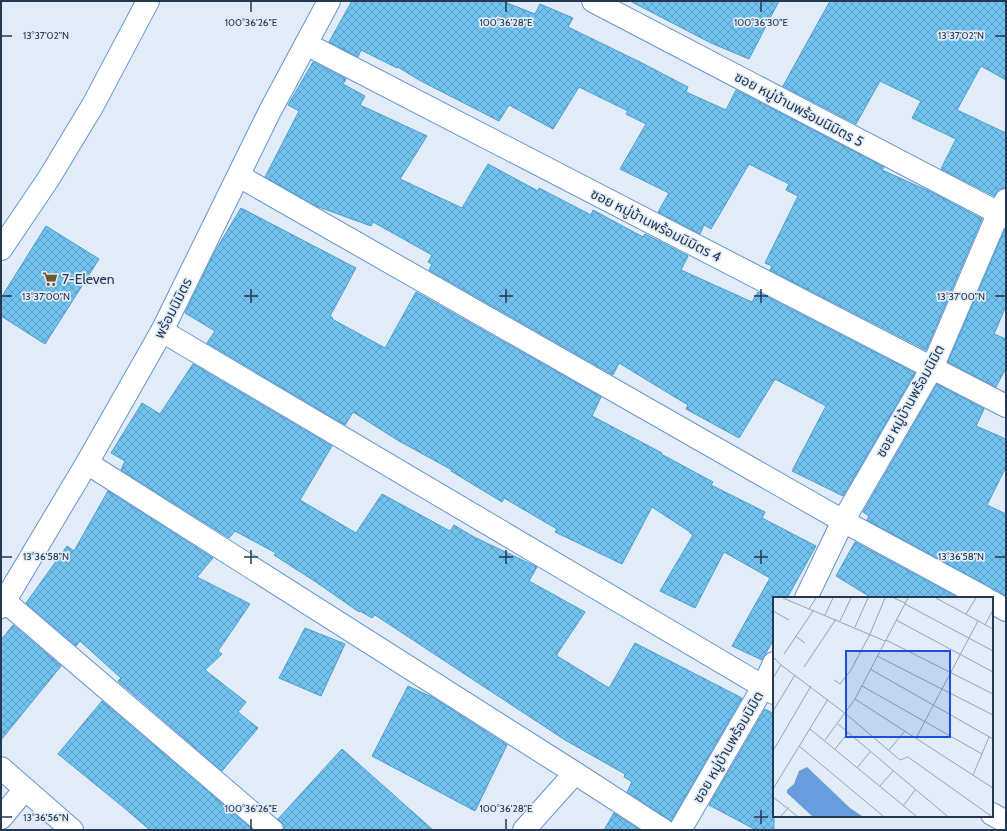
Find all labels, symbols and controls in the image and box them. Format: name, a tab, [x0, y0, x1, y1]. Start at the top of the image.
text: 100°36'26"E	[225, 16, 278, 29]
text: 100°36'28"E	[479, 16, 533, 29]
text: 100°36'30"E	[734, 16, 789, 29]
text: 13°37'02"N	[23, 29, 69, 42]
text: 13°37'02"N	[938, 29, 984, 42]
street label: ซอย หมู่บ้านพร้อมนิมิตร 5	[731, 67, 867, 151]
street label: ซอย หมู่บ้านพร้อมนิมิตร 4	[588, 184, 724, 266]
supermarket icon: 7-Eleven	[41, 270, 59, 288]
place label: 7-Eleven	[62, 270, 115, 288]
street label: พร้อมนิมิตร	[150, 274, 196, 342]
text: 13°37'00"N	[22, 290, 70, 303]
text: 13°37'00"N	[937, 290, 985, 303]
street label: ซอย หมู่บ้านพร้อมนิมิต	[872, 341, 948, 461]
text: 13°36'58"N	[23, 550, 69, 563]
text: 13°36'58"N	[938, 550, 984, 563]
inset map	[773, 597, 993, 817]
street label: ซอย หมู่บ้านพร้อมนิมิต	[689, 688, 767, 806]
text: 100°36'26"E	[225, 802, 278, 815]
text: 100°36'28"E	[479, 802, 533, 815]
text: 13°36'56"N	[23, 811, 69, 824]

